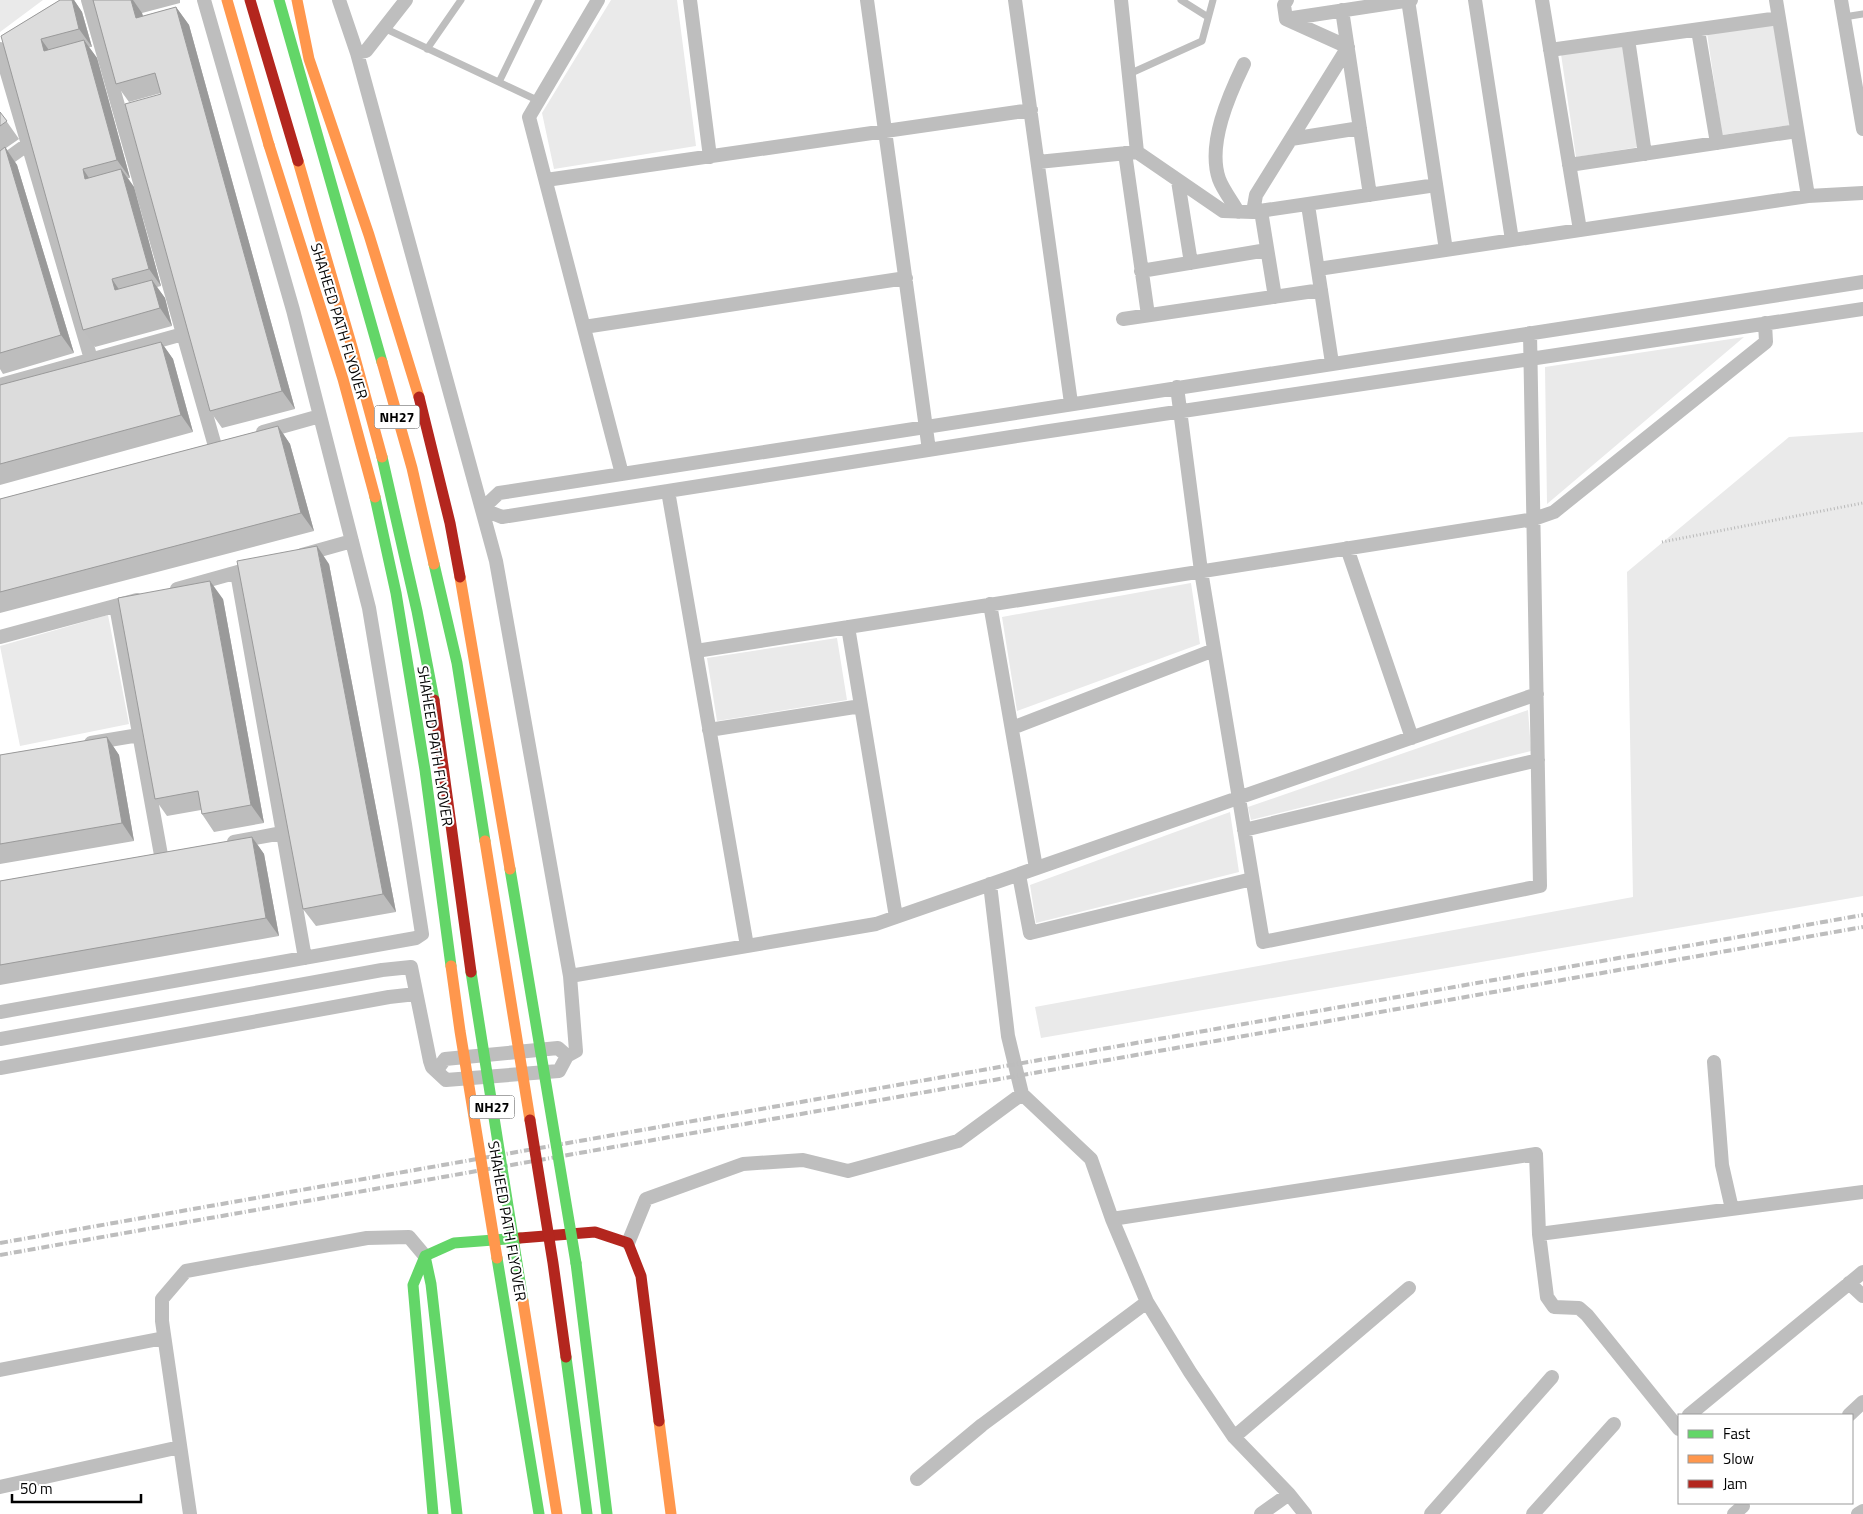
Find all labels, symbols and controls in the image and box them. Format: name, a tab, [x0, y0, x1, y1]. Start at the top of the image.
street label: SHAHEED PATH FLYOVER	[305, 240, 374, 402]
road number: NH27	[374, 406, 420, 428]
street label: SHAHEED PATH FLYOVER	[411, 664, 460, 828]
road number: NH27	[470, 1096, 514, 1118]
street label: SHAHEED PATH FLYOVER	[482, 1139, 533, 1303]
legend	[1678, 1414, 1853, 1504]
text: Fast	[1723, 1422, 1751, 1445]
text: Slow	[1723, 1447, 1754, 1470]
scale bar	[12, 1472, 141, 1504]
text: Jam	[1723, 1472, 1747, 1495]
text: 50 m	[20, 1477, 53, 1500]

